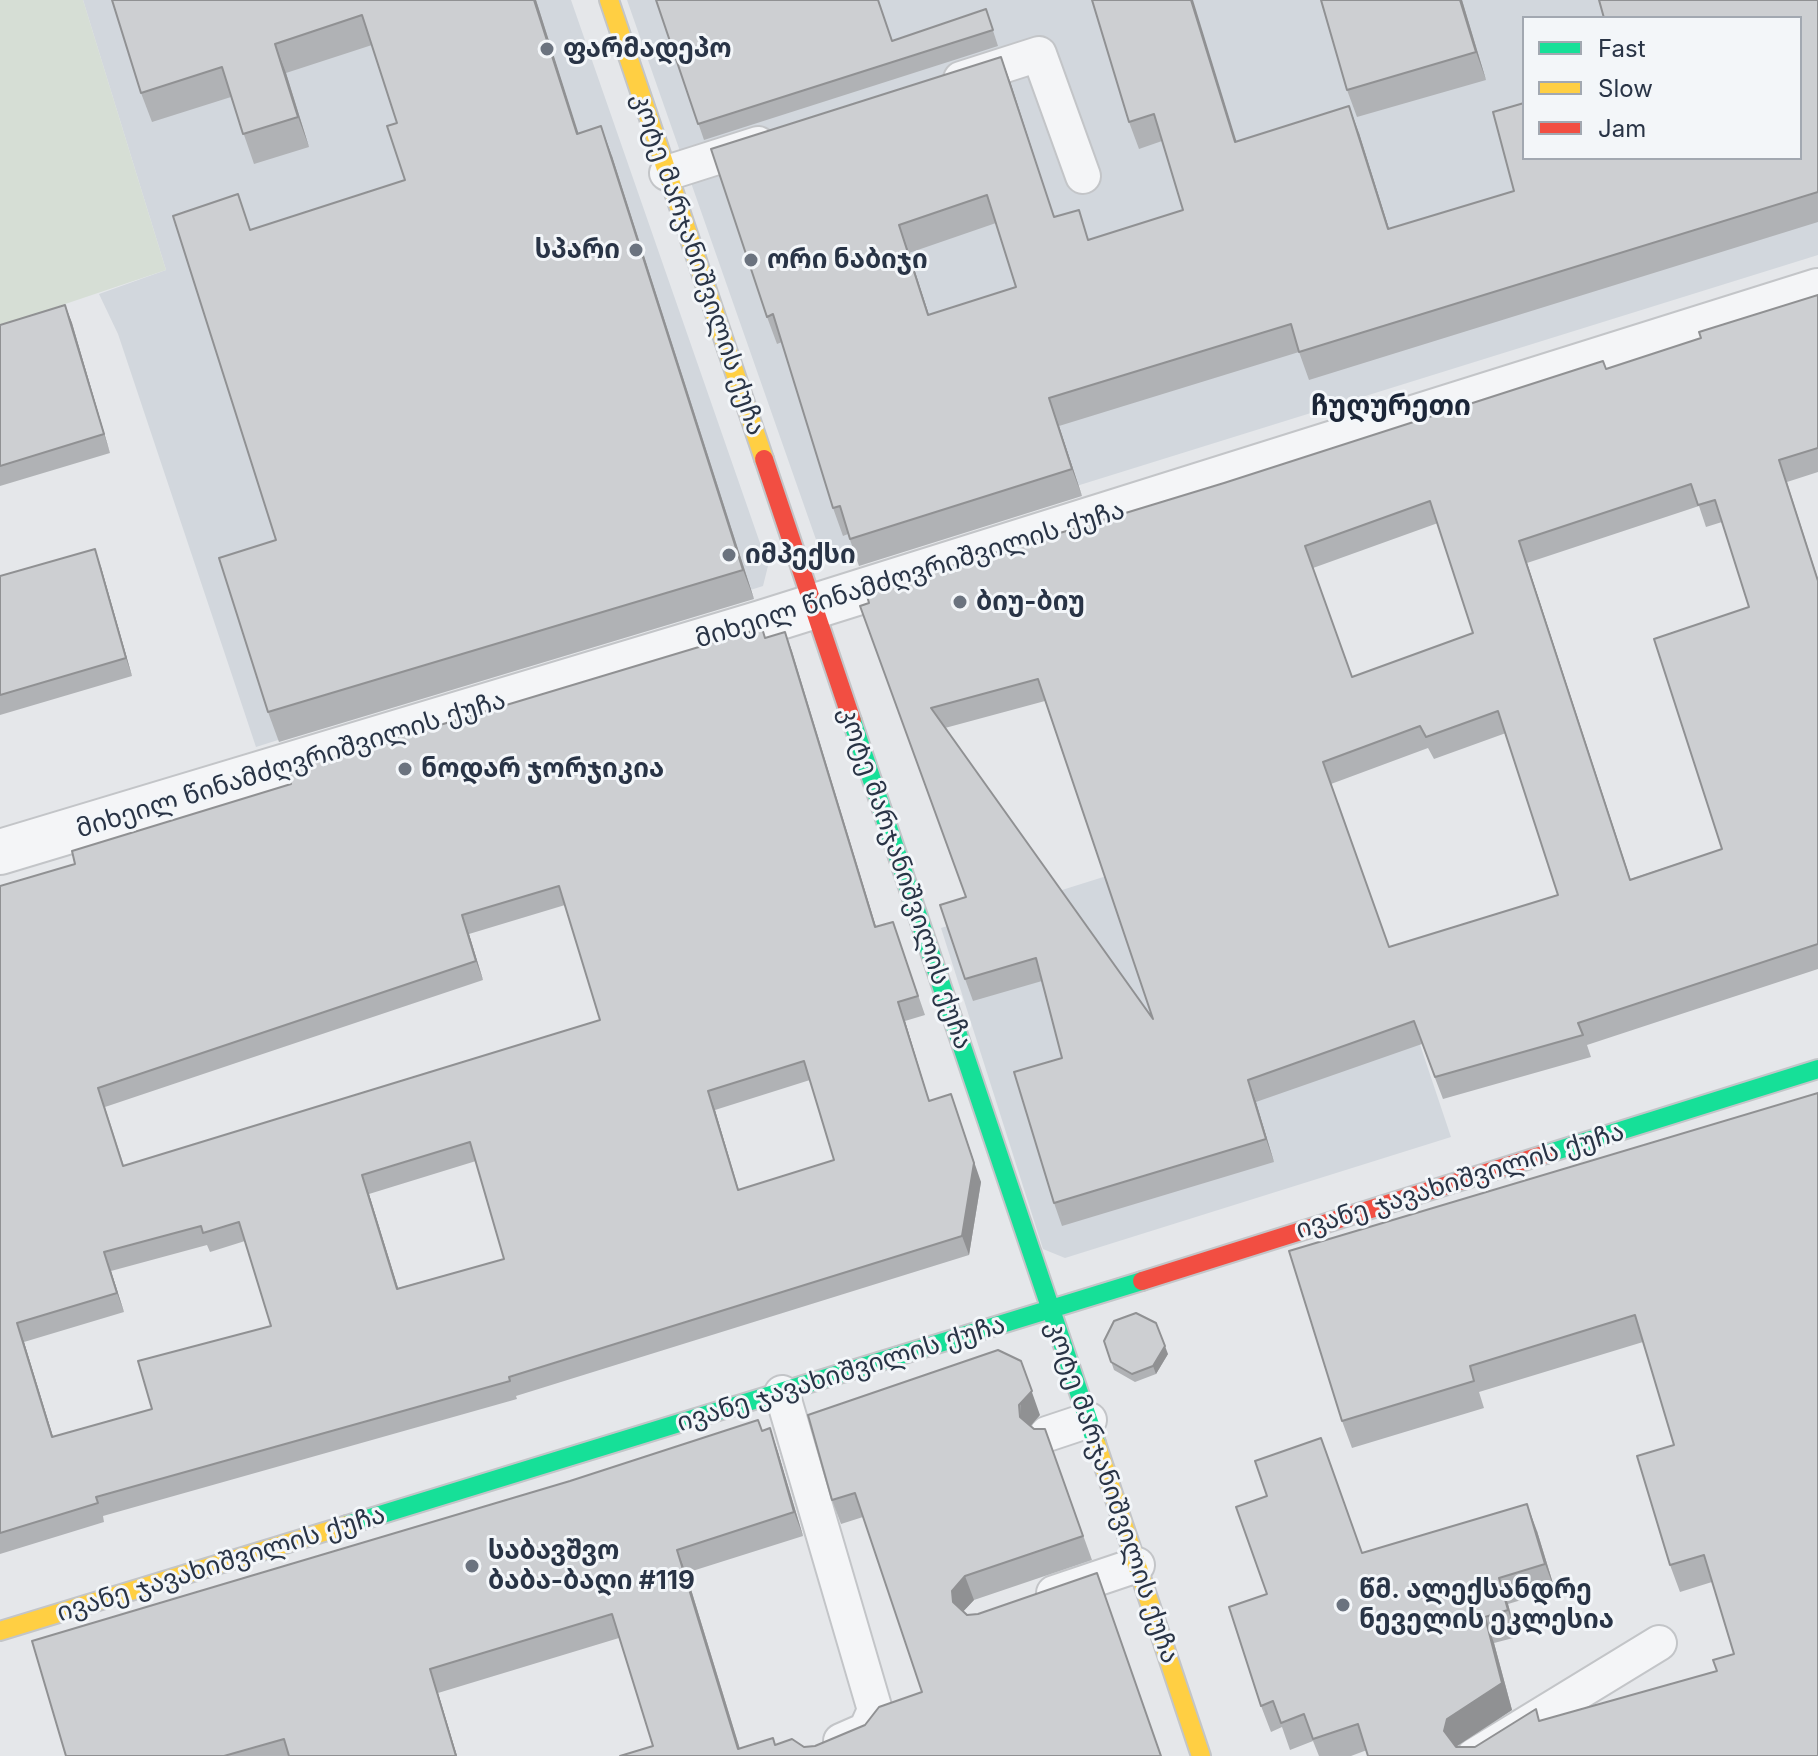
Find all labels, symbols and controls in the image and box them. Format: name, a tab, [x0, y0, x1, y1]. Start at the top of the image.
legend	[1522, 16, 1802, 160]
place label: ფარმადეპო	[563, 33, 732, 65]
text: Fast	[1598, 34, 1646, 63]
marker: ფარმადეპო	[538, 40, 556, 58]
text: Slow	[1598, 74, 1653, 103]
street label: კოტე მარჯანიშვილის ქუჩა	[625, 89, 771, 439]
text: Jam	[1598, 114, 1646, 143]
place label: სპარი	[535, 234, 620, 266]
marker: სპარი	[627, 241, 645, 259]
place label: ორი ნაბიჯი	[767, 244, 928, 276]
marker: ორი ნაბიჯი	[742, 251, 760, 269]
district label: ჩუღურეთი	[1311, 390, 1471, 424]
street label: მიხეილ წინამძღვრიშვილის ქუჩა	[692, 495, 1128, 655]
place label: იმპექსი	[745, 539, 856, 571]
marker: იმპექსი	[720, 546, 738, 564]
place label: ბიუ-ბიუ	[976, 586, 1085, 618]
marker: ბიუ-ბიუ	[951, 593, 969, 611]
street label: მიხეილ წინამძღვრიშვილის ქუჩა	[73, 685, 509, 845]
street label: კოტე მარჯანიშვილის ქუჩა	[832, 703, 978, 1053]
place label: ნოდარ ჯორჯიკია	[421, 753, 664, 785]
marker: ნოდარ ჯორჯიკია	[396, 760, 414, 778]
street label: ივანე ჯავახიშვილის ქუჩა	[1292, 1116, 1628, 1246]
street label: ივანე ჯავახიშვილის ქუჩა	[673, 1309, 1009, 1439]
street label: კოტე მარჯანიშვილის ქუჩა	[1039, 1317, 1185, 1667]
street label: ივანე ჯავახიშვილის ქუჩა	[53, 1499, 389, 1629]
place label: საბავშვო ბაბა-ბაღი #119	[488, 1535, 695, 1596]
marker: საბავშვო ბაბა-ბაღი #119	[463, 1557, 481, 1575]
place label: წმ. ალექსანდრე ნეველის ეკლესია	[1359, 1574, 1614, 1636]
marker: წმ. ალექსანდრე ნეველის ეკლესია	[1334, 1596, 1352, 1614]

